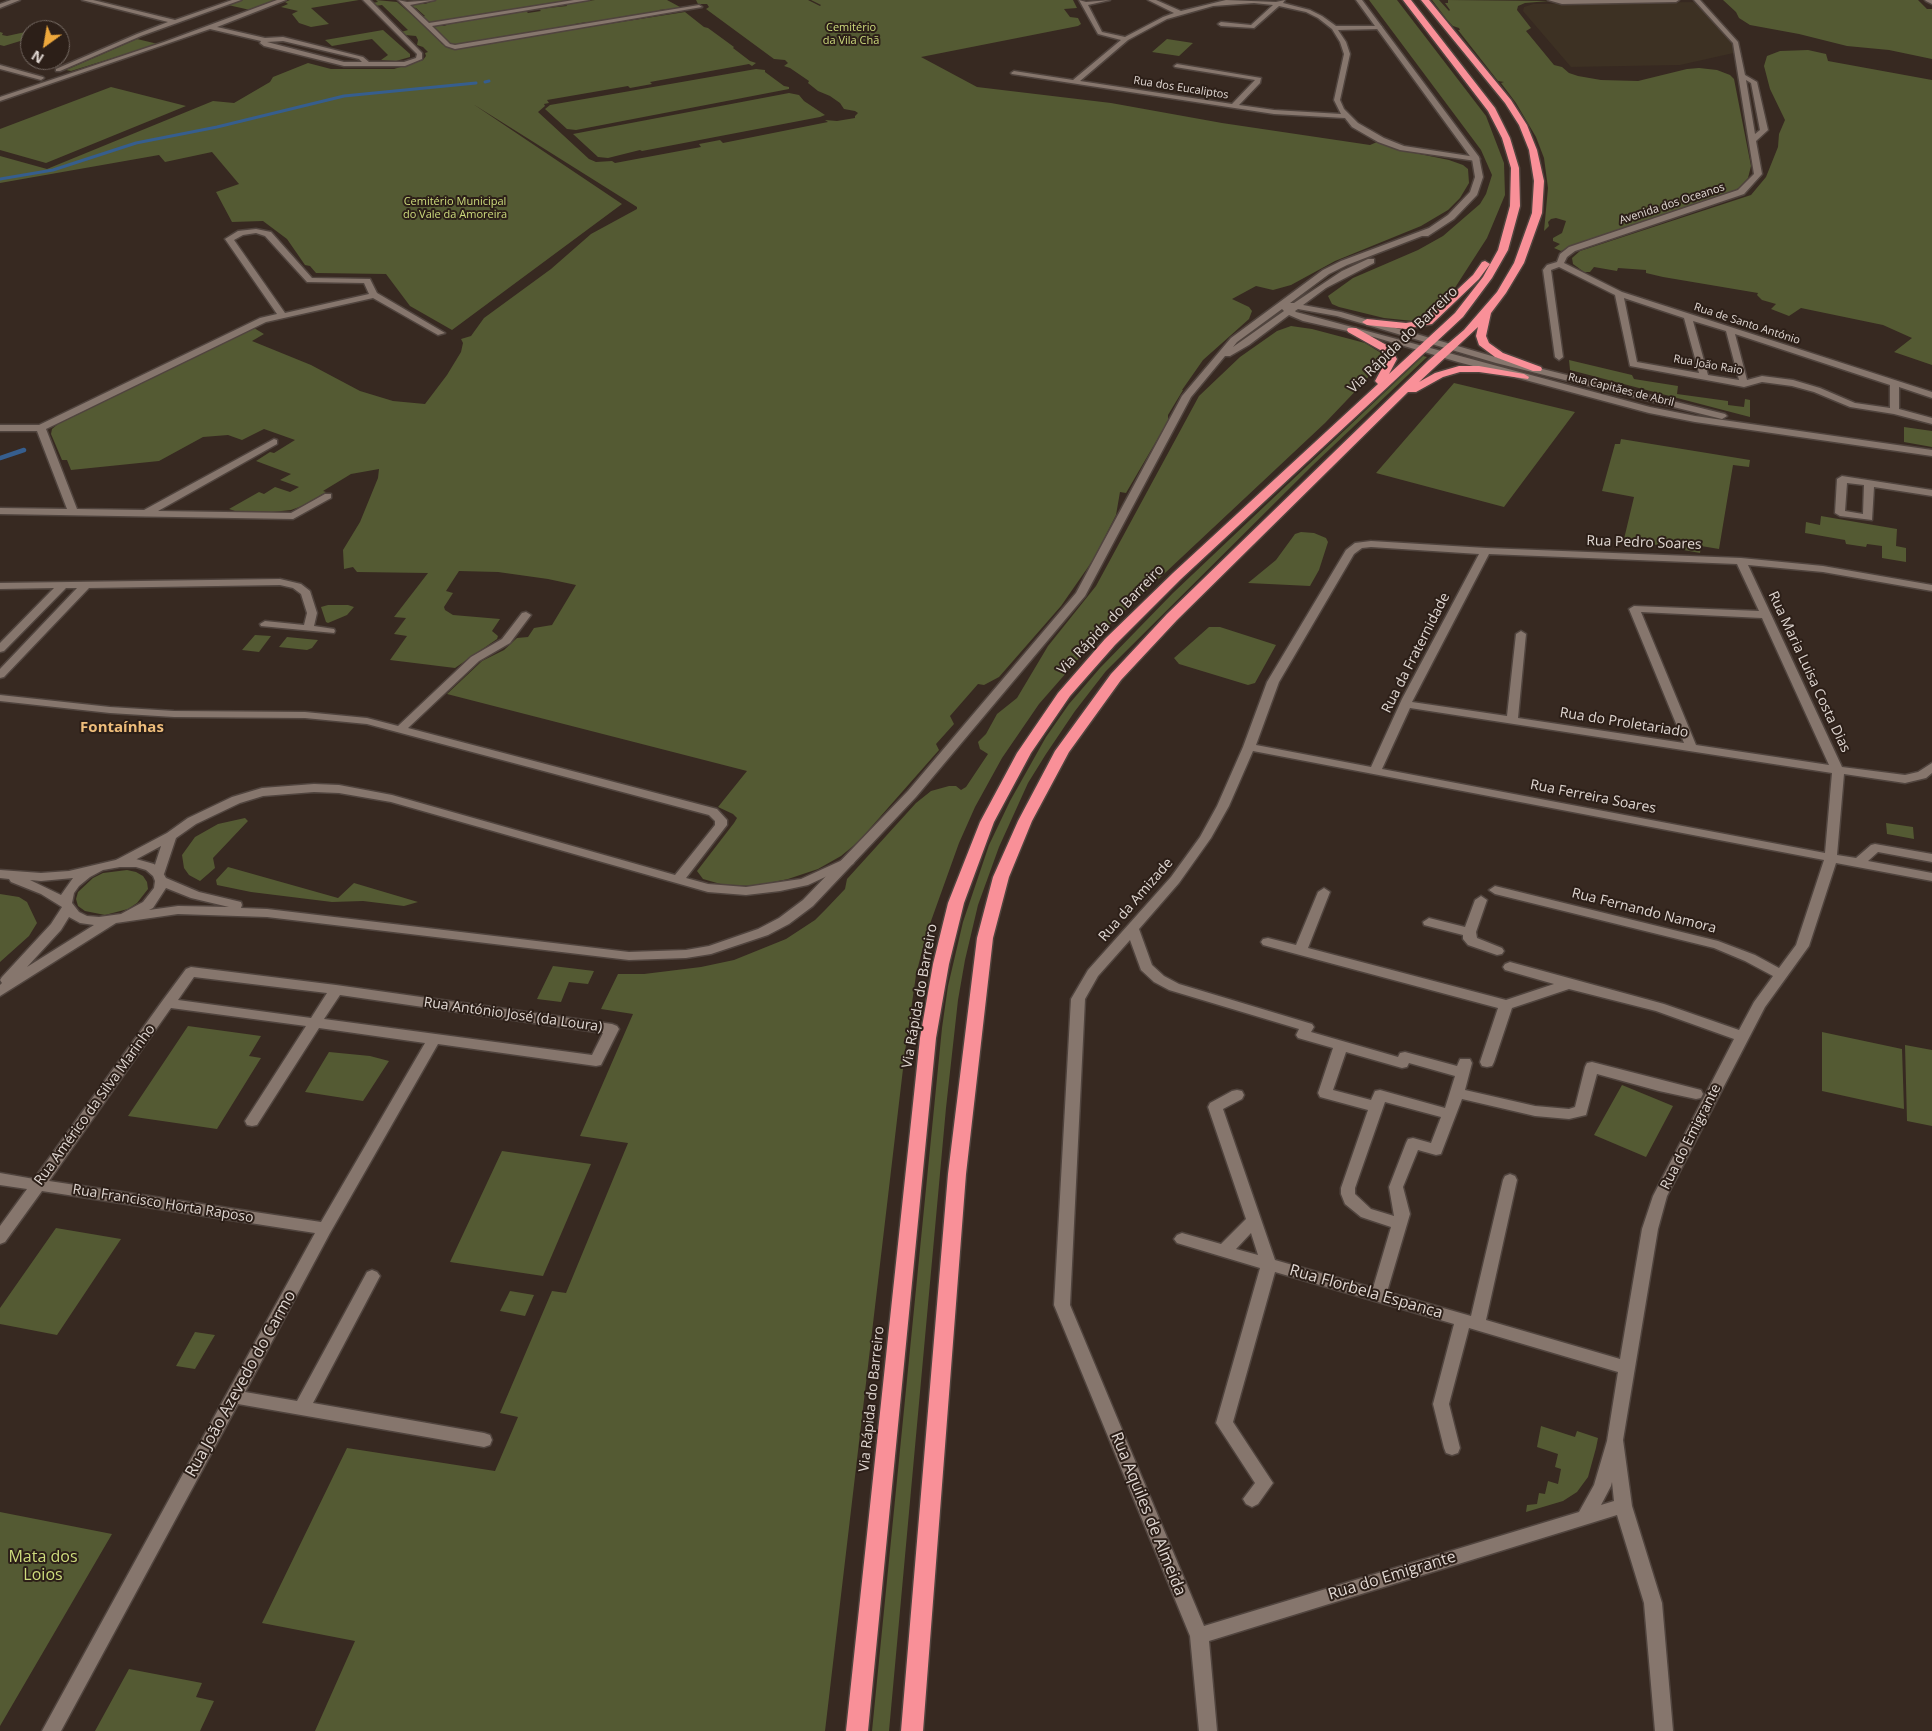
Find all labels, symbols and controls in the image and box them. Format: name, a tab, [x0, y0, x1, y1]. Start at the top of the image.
north arrow	[20, 20, 70, 70]
park label: Cemitério da Vila Chã	[823, 21, 879, 47]
text: N	[27, 46, 47, 68]
street label: Rua dos Eucaliptos	[1132, 74, 1230, 102]
street label: Avenida dos Oceanos	[1618, 181, 1726, 227]
park label: Cemitério Municipal do Vale da Amoreira	[403, 195, 507, 221]
street label: Via Rápida do Barreiro	[1345, 283, 1461, 397]
street label: Rua de Santo António	[1692, 301, 1802, 347]
street label: Rua João Raio	[1672, 352, 1744, 378]
street label: Rua Capitães de Abril	[1567, 370, 1675, 410]
street label: Rua Pedro Soares	[1586, 533, 1702, 553]
street label: Via Rápida do Barreiro	[1054, 562, 1168, 678]
street label: Rua Maria Luisa Costa Dias	[1764, 589, 1854, 755]
street label: Rua da Fraternidade	[1378, 590, 1454, 716]
street label: Rua do Proletariado	[1558, 705, 1690, 741]
district label: Fontaínhas	[80, 719, 164, 737]
street label: Rua Ferreira Soares	[1529, 777, 1657, 817]
street label: Rua da Amizade	[1095, 855, 1177, 945]
street label: Rua Fernando Namora	[1570, 885, 1718, 937]
street label: Via Rápida do Barreiro	[899, 923, 941, 1069]
street label: Rua António José (da Loura)	[423, 994, 603, 1036]
street label: Rua Américo da Silva Marinho	[31, 1021, 159, 1189]
street label: Rua do Emigrante	[1657, 1081, 1725, 1193]
street label: Rua Francisco Horta Raposo	[71, 1181, 255, 1227]
street label: Rua Florbela Espanca	[1287, 1261, 1445, 1323]
street label: Rua João Azevedo do Carmo	[182, 1288, 300, 1480]
street label: Via Rápida do Barreiro	[856, 1325, 888, 1473]
street label: Rua Aquiles de Almeida	[1106, 1429, 1190, 1599]
park label: Mata dos Loios	[8, 1547, 78, 1585]
street label: Rua do Emigrante	[1326, 1547, 1458, 1605]

